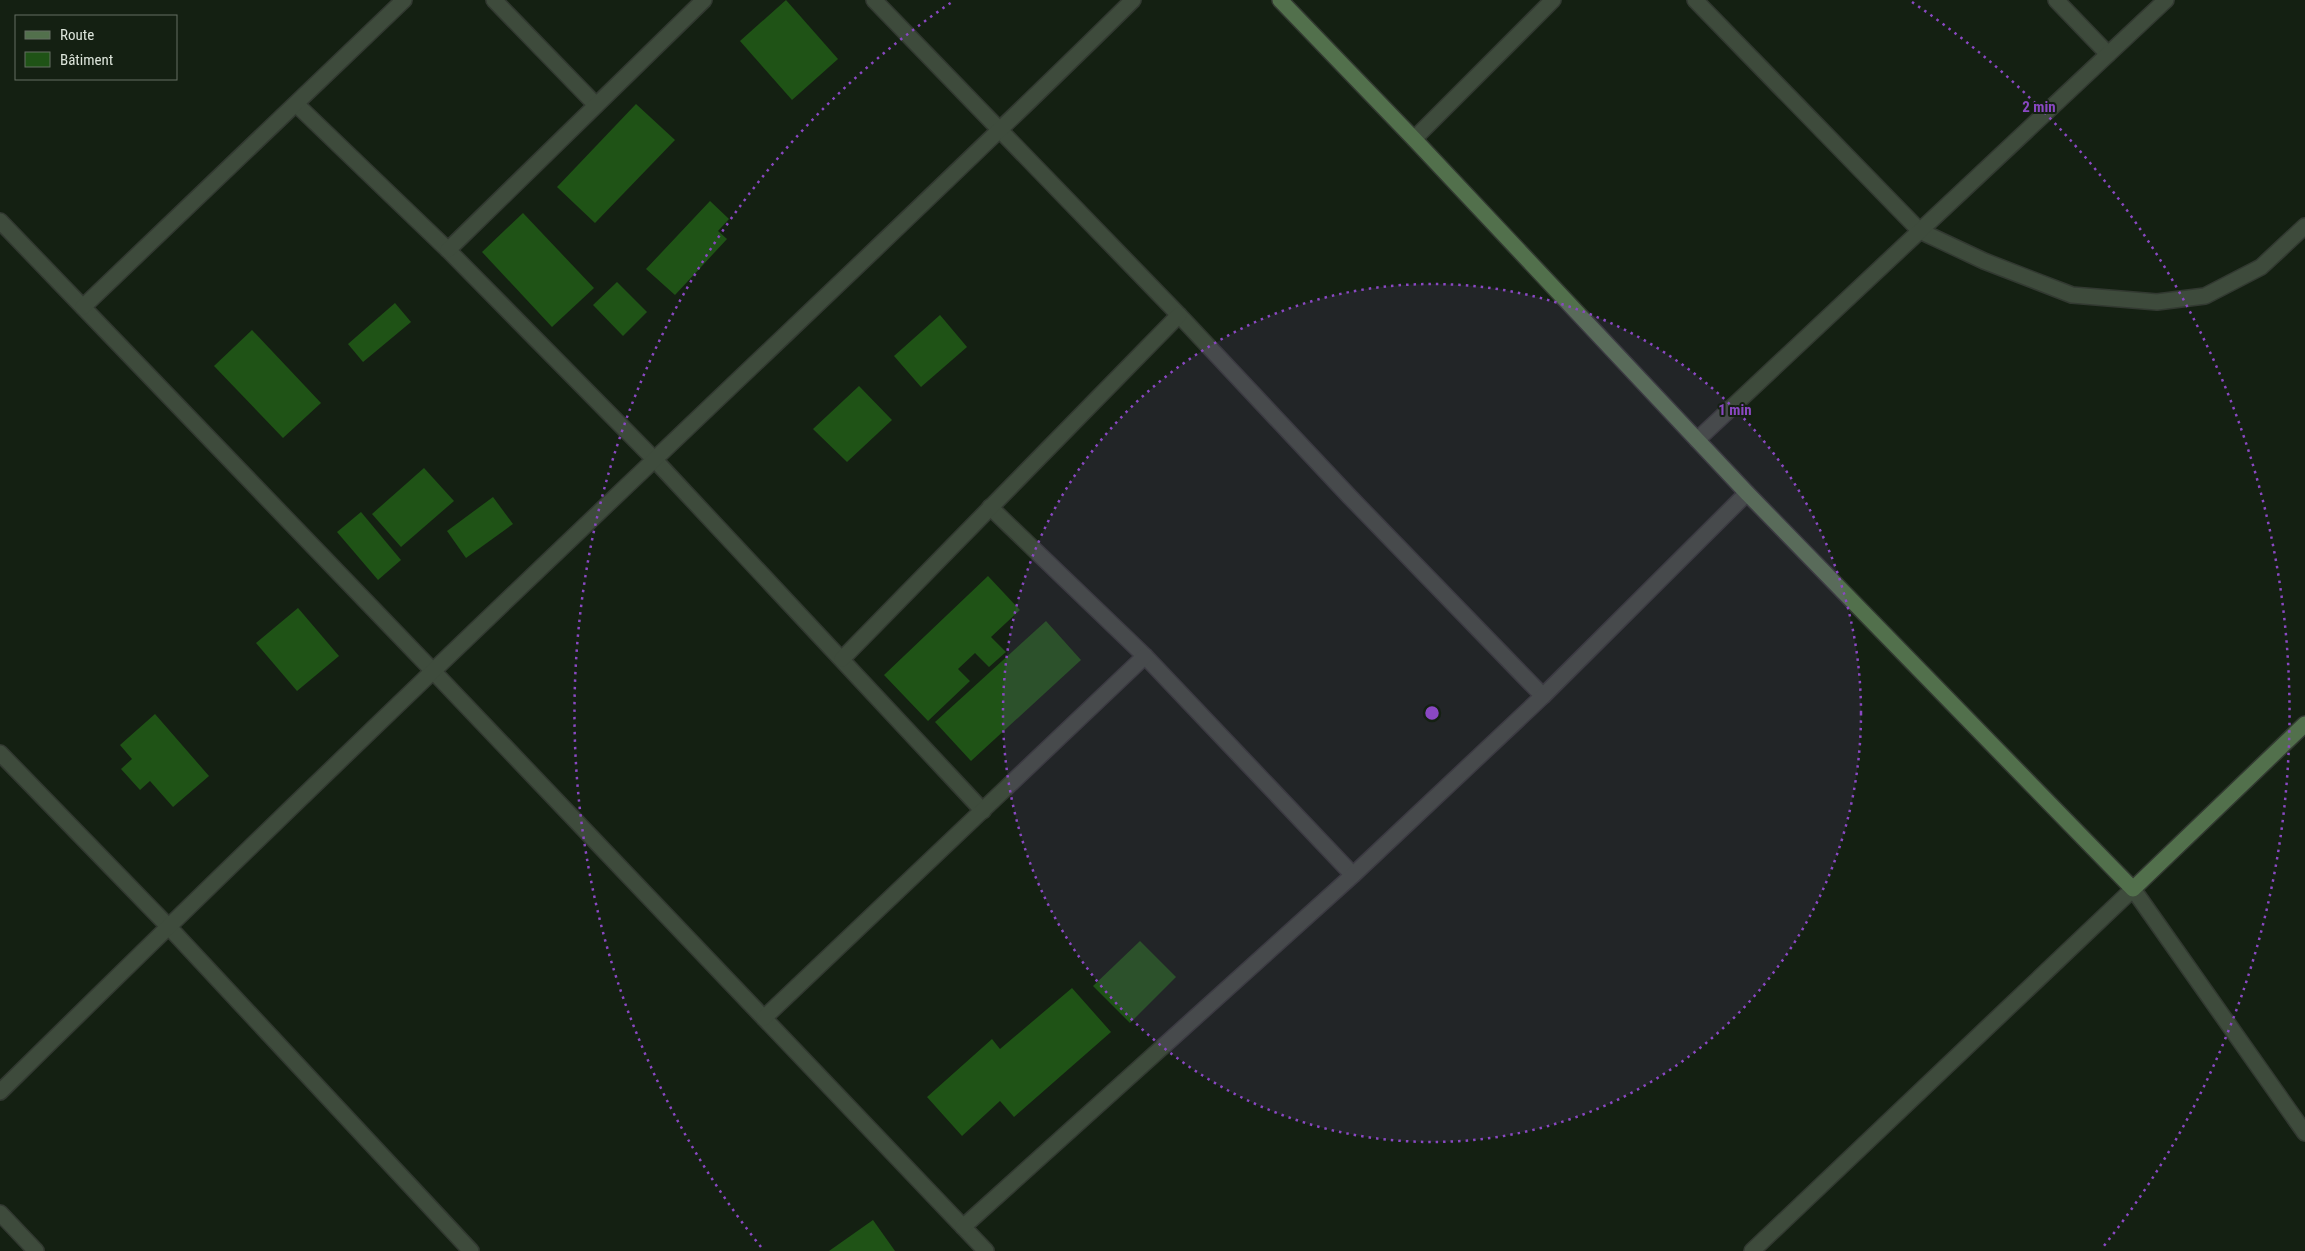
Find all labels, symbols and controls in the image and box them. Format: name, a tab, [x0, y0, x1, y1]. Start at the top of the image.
legend	[15, 15, 178, 80]
text: Route	[60, 26, 94, 44]
text: Bâtiment	[60, 51, 113, 69]
text: 2 min	[2022, 98, 2056, 116]
text: 1 min	[1718, 401, 1752, 419]
centre of rings	[1423, 704, 1441, 722]

